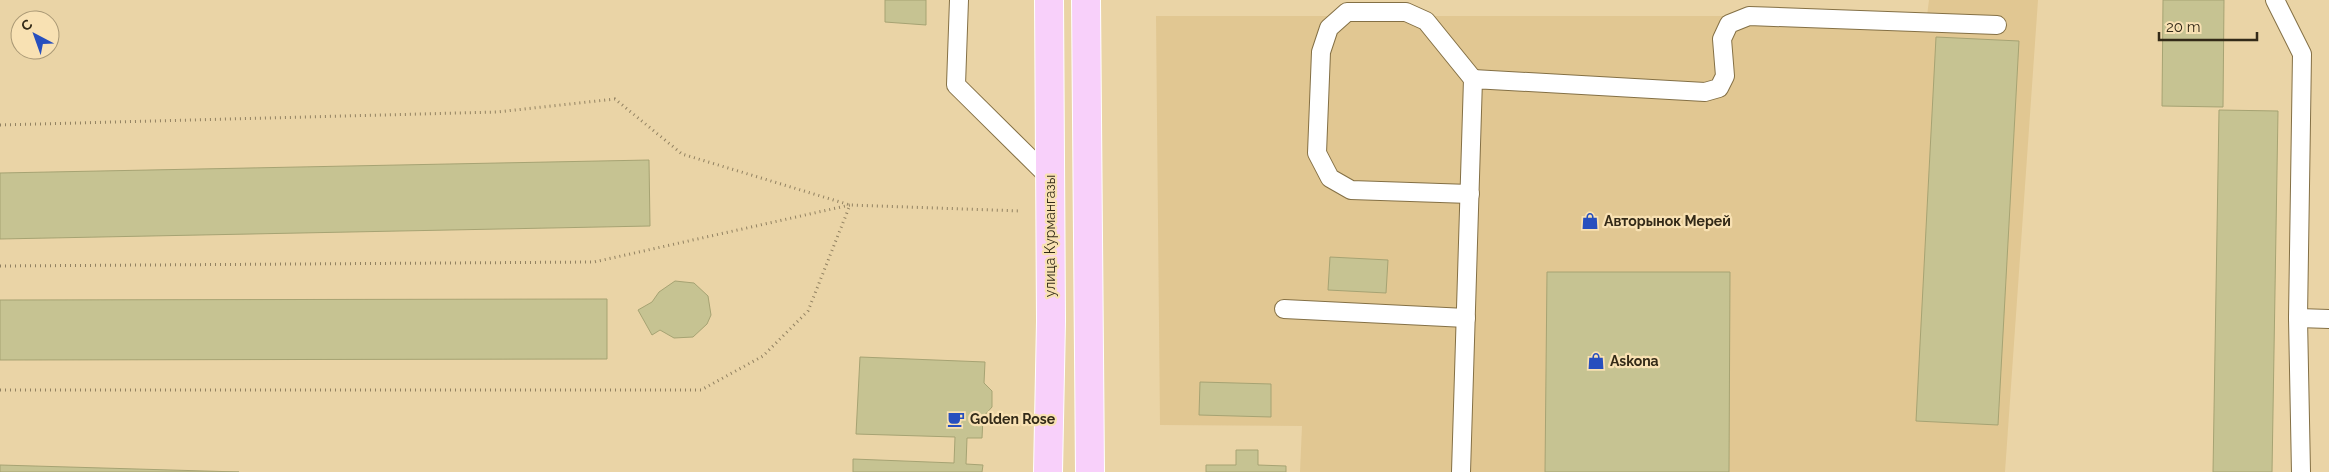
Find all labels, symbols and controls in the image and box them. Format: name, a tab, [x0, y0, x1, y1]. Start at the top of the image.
north arrow	[10, 10, 60, 60]
scale bar	[2159, 10, 2256, 42]
text: С	[18, 16, 36, 34]
text: 20 m	[2166, 18, 2201, 36]
street label: улица Курмангазы	[1042, 175, 1058, 297]
shop icon: Авторынок Мерей	[1580, 211, 1600, 231]
place label: Авторынок Мерей	[1604, 213, 1731, 229]
shop icon: Askona	[1586, 351, 1606, 371]
place label: Askona	[1610, 353, 1659, 369]
cafe icon: Golden Rose	[946, 409, 966, 429]
place label: Golden Rose	[970, 411, 1056, 427]

